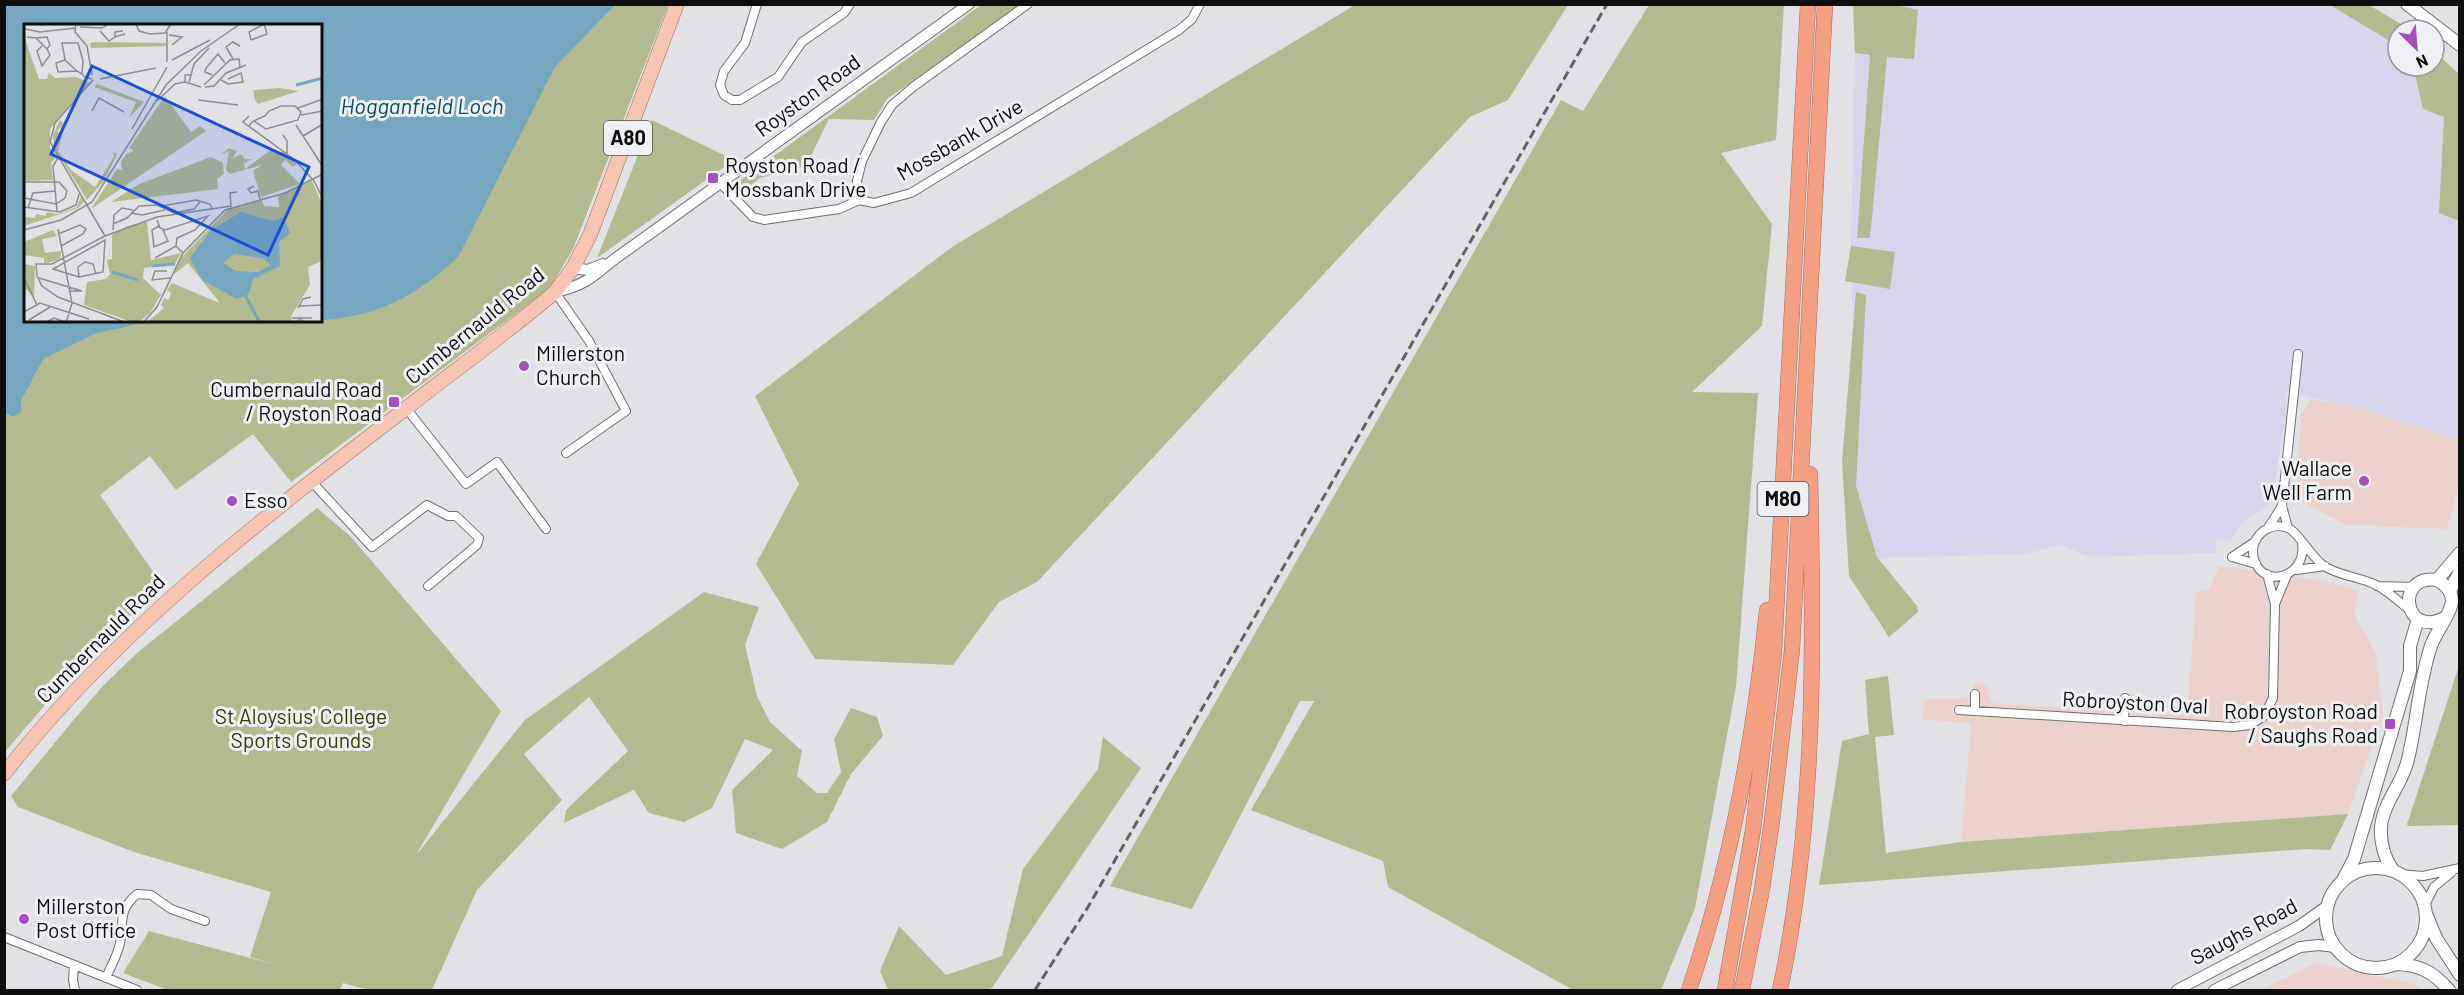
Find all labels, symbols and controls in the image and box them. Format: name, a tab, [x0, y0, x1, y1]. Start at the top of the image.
north arrow	[2386, 18, 2446, 78]
inset map	[24, 24, 322, 322]
street label: Royston Road	[750, 48, 864, 141]
text: N	[2414, 51, 2431, 73]
water label: Hogganfield Loch	[340, 92, 504, 118]
street label: Mossbank Drive	[892, 93, 1027, 185]
road number: A80	[604, 121, 652, 155]
place label: Royston Road / Mossbank Drive	[725, 152, 866, 201]
marker: Royston Road / Mossbank Drive	[706, 171, 720, 185]
street label: Cumbernauld Road	[399, 261, 549, 389]
place label: Millerston Church	[536, 340, 625, 389]
marker: Millerston Church	[517, 359, 531, 373]
place label: Cumbernauld Road / Royston Road	[210, 376, 382, 425]
marker: Cumbernauld Road / Royston Road	[387, 395, 401, 409]
place label: Wallace Well Farm	[2263, 455, 2352, 504]
marker: Wallace Well Farm	[2357, 474, 2371, 488]
road number: M80	[1758, 482, 1808, 516]
place label: Esso	[244, 487, 288, 512]
marker: Esso	[225, 494, 239, 508]
street label: Cumbernauld Road	[30, 568, 170, 708]
street label: Robroyston Oval	[2062, 685, 2209, 718]
place label: Robroyston Road / Saughs Road	[2224, 698, 2378, 747]
park label: St Aloysius' College Sports Grounds	[215, 703, 387, 752]
marker: Robroyston Road / Saughs Road	[2383, 717, 2397, 731]
street label: Saughs Road	[2186, 892, 2301, 969]
place label: Millerston Post Office	[36, 893, 136, 942]
marker: Millerston Post Office	[17, 912, 31, 926]

